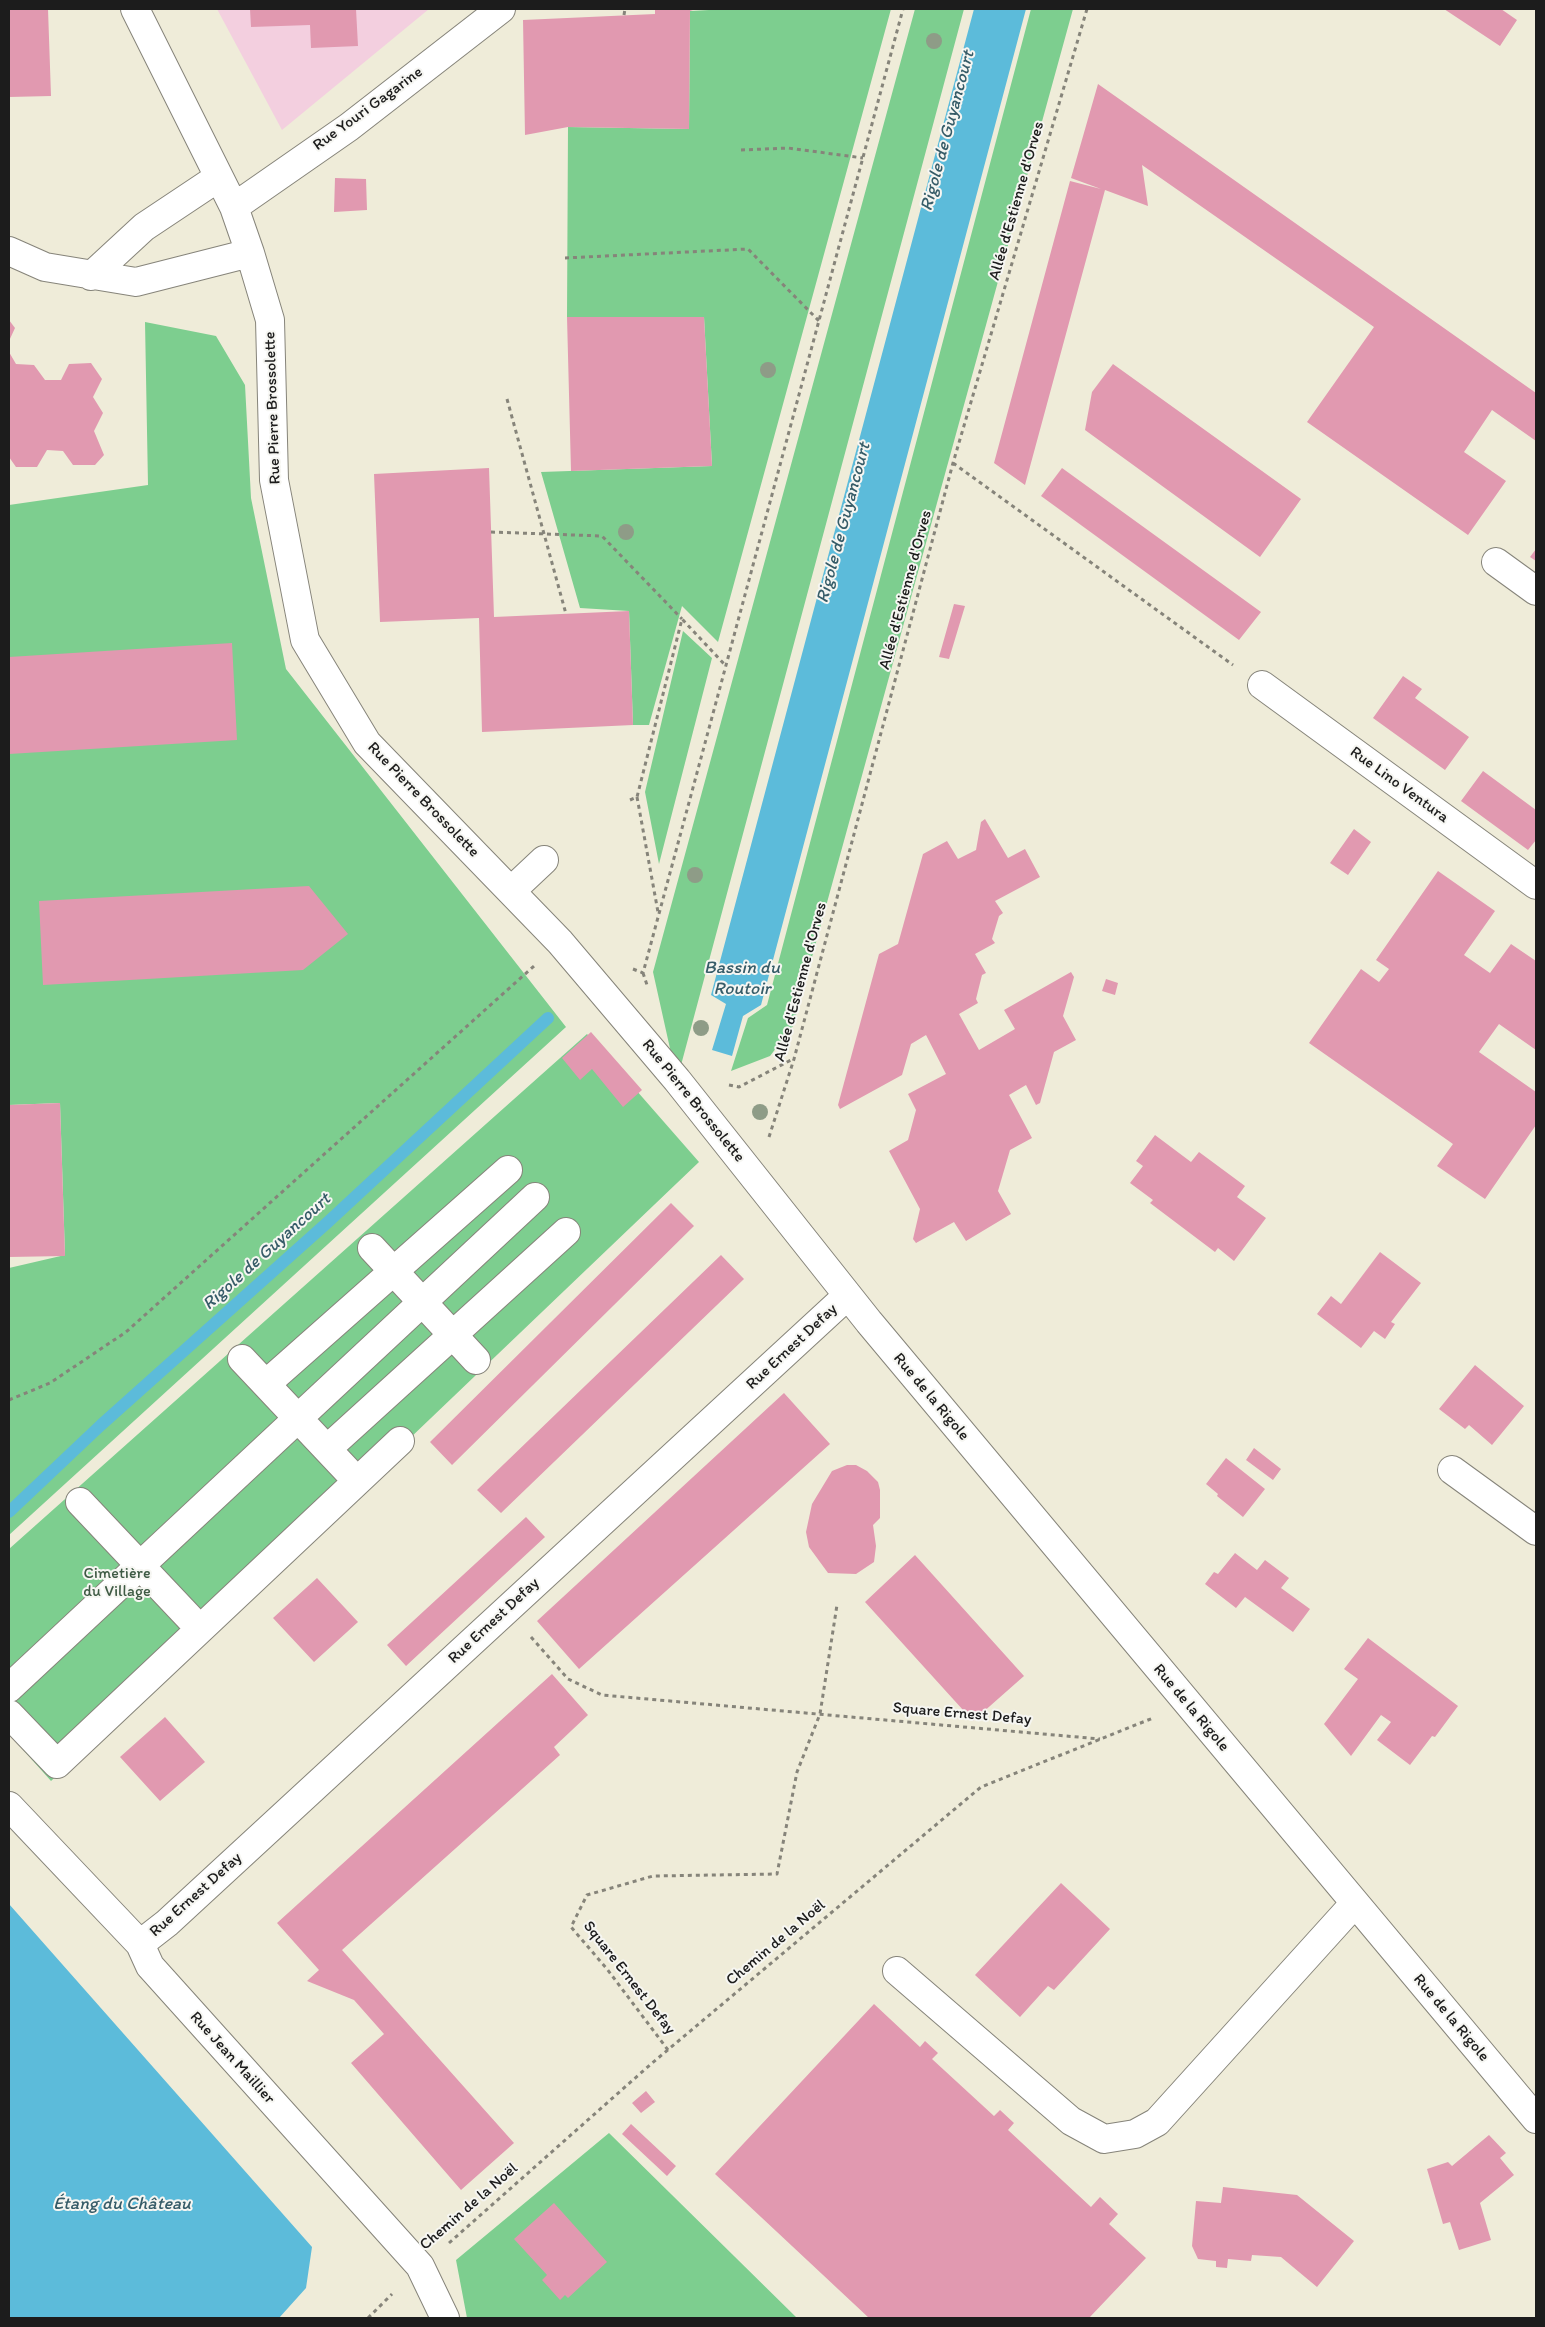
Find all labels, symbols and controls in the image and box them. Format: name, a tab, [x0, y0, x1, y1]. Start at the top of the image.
water label: Rigole de Guyancourt	[916, 49, 980, 213]
street label: Rue Youri Gagarine	[309, 63, 427, 155]
street label: Allée d'Estienne d'Orves	[985, 119, 1049, 283]
street label: Rue Pierre Brossolette	[261, 331, 285, 485]
water label: Rigole de Guyancourt	[812, 441, 876, 605]
street label: Allée d'Estienne d'Orves	[875, 508, 937, 672]
street label: Rue Pierre Brossolette	[363, 738, 483, 862]
street label: Rue Lino Ventura	[1346, 743, 1452, 827]
street label: Allée d'Estienne d'Orves	[770, 900, 832, 1064]
water label: Bassin du Routoir	[704, 957, 780, 1000]
street label: Rue Pierre Brossolette	[637, 1036, 749, 1166]
water label: Rigole de Guyancourt	[199, 1189, 335, 1315]
street label: Rue Ernest Defay	[743, 1300, 841, 1394]
street label: Rue de la Rigole	[889, 1349, 973, 1445]
park label: Cimetière du Village	[83, 1564, 151, 1602]
street label: Rue Ernest Defay	[445, 1574, 543, 1668]
street label: Rue de la Rigole	[1149, 1660, 1233, 1756]
street label: Square Ernest Defay	[892, 1698, 1032, 1730]
street label: Rue Ernest Defay	[146, 1849, 246, 1941]
street label: Chemin de la Noël	[722, 1896, 830, 1990]
street label: Square Ernest Defay	[579, 1917, 679, 2039]
street label: Rue de la Rigole	[1409, 1970, 1493, 2066]
street label: Rue Jean Maillier	[185, 2008, 279, 2108]
street label: Chemin de la Noël	[416, 2159, 522, 2255]
water label: Étang du Château	[53, 2193, 191, 2215]

